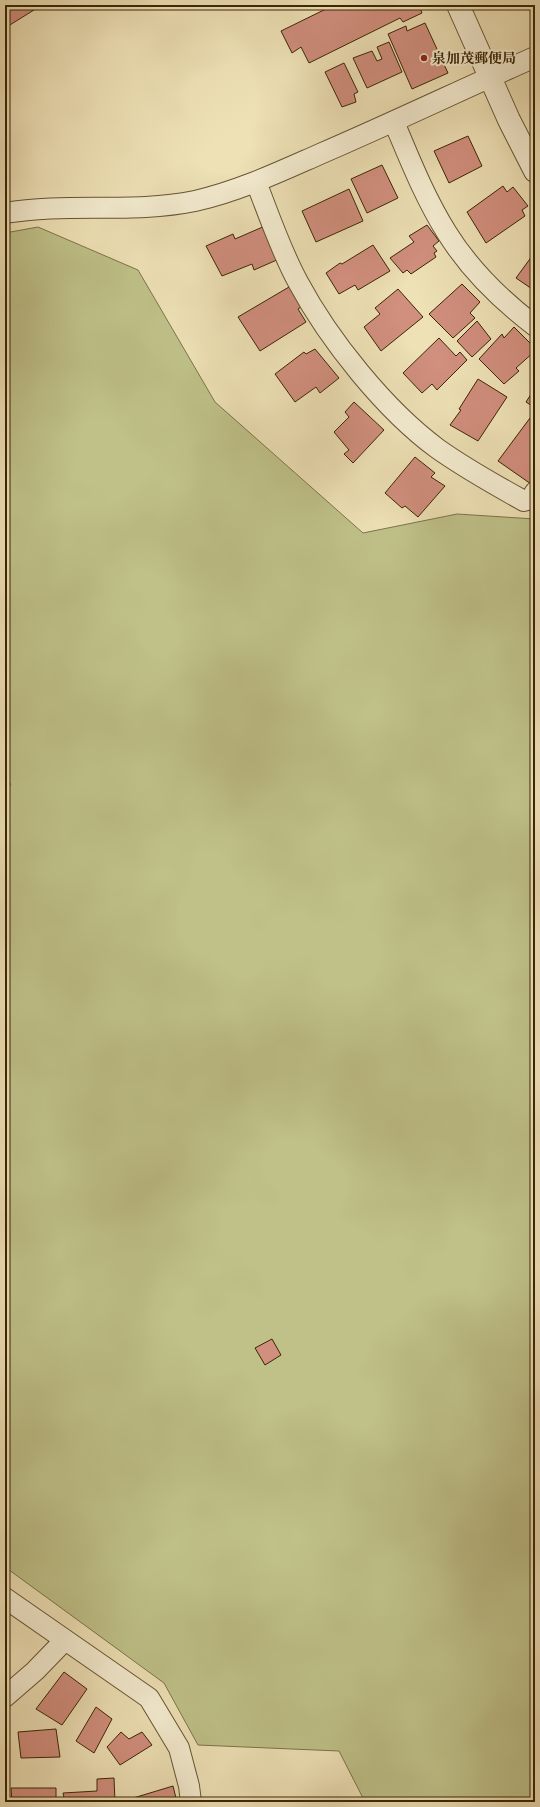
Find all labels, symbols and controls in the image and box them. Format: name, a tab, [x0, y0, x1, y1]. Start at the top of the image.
place label: 泉加茂郵便局	[432, 48, 516, 68]
marker: 泉加茂郵便局	[419, 53, 429, 63]

